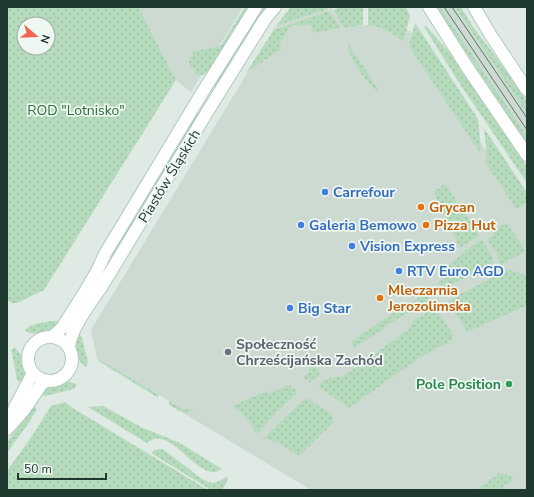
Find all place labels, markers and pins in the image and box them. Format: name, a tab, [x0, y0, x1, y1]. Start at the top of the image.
place label: Carrefour	[333, 183, 395, 202]
marker: Carrefour	[320, 187, 330, 197]
place label: Grycan	[429, 198, 475, 217]
marker: Grycan	[416, 202, 426, 212]
place label: Galeria Bemowo	[309, 216, 417, 235]
place label: Pizza Hut	[434, 216, 496, 235]
marker: Galeria Bemowo	[296, 220, 306, 230]
marker: Pizza Hut	[421, 220, 431, 230]
place label: Vision Express	[359, 237, 455, 256]
marker: Vision Express	[347, 241, 357, 251]
place label: RTV Euro AGD	[407, 262, 504, 281]
marker: RTV Euro AGD	[394, 266, 404, 276]
place label: Mleczarnia Jerozolimska	[387, 281, 471, 316]
marker: Mleczarnia Jerozolimska	[375, 293, 385, 303]
place label: Big Star	[298, 299, 351, 318]
marker: Big Star	[285, 303, 295, 313]
place label: Społeczność Chrześcijańska Zachód	[236, 335, 383, 370]
marker: Społeczność Chrześcijańska Zachód	[223, 347, 233, 357]
place label: Pole Position	[416, 375, 501, 394]
marker: Pole Position	[504, 379, 514, 389]

